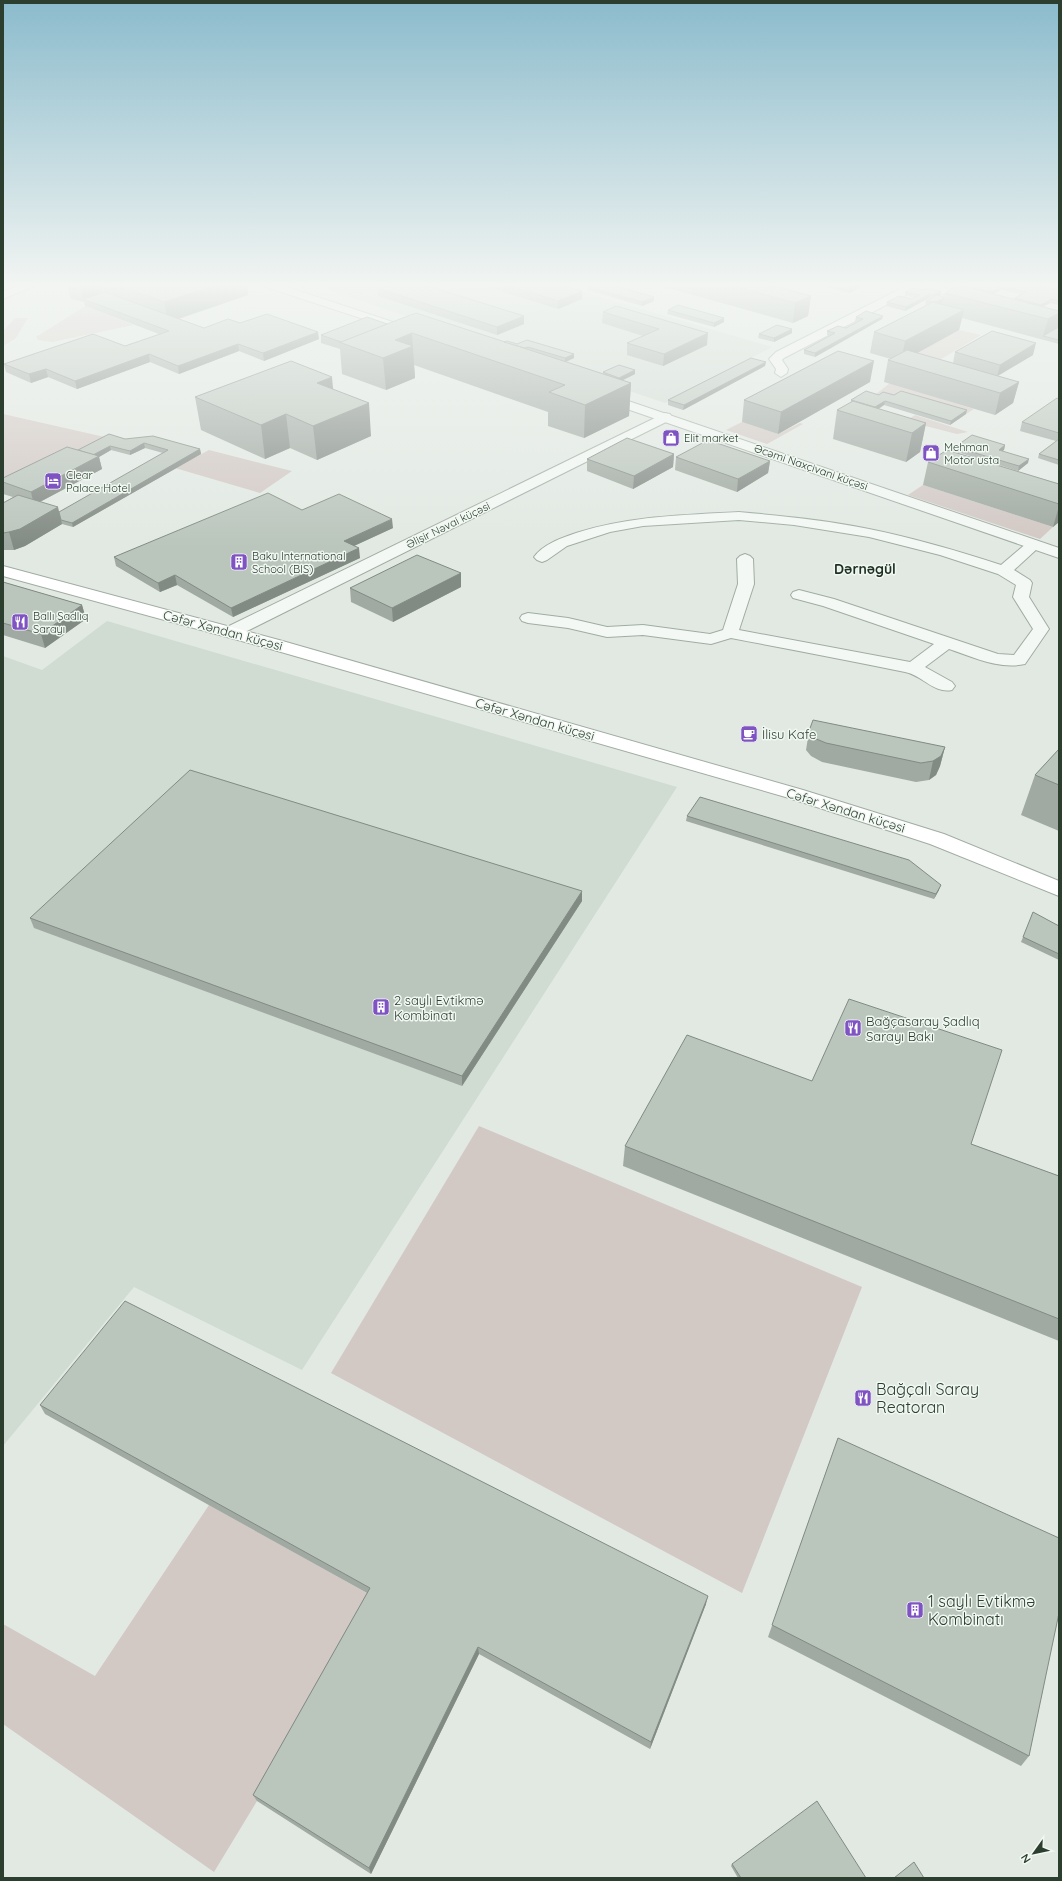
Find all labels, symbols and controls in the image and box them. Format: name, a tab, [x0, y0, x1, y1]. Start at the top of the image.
shop icon: Elit market	[661, 428, 681, 448]
place label: Elit market	[684, 431, 739, 445]
place label: Mehman Motor usta	[944, 440, 999, 467]
street label: Əcəmi Naxçivani küçəsi	[752, 441, 870, 493]
shop icon: Mehman Motor usta	[921, 443, 941, 463]
place label: Clear Palace Hotel	[66, 468, 130, 495]
hotel icon: Clear Palace Hotel	[43, 471, 63, 491]
street label: Əlişir Nəvai küçəsi	[404, 499, 492, 551]
place label: Baku International School (BIS)	[252, 549, 345, 576]
building icon: Baku International School (BIS)	[229, 552, 249, 572]
district label: Dərnəgül	[834, 560, 896, 578]
street label: Cəfər Xəndan küçəsi	[161, 606, 285, 654]
place label: Ballı Şadlıq Sarayı	[33, 609, 88, 636]
restaurant icon: Ballı Şadlıq Sarayı	[10, 612, 30, 632]
street label: Cəfər Xəndan küçəsi	[474, 694, 596, 744]
cafe icon: İlisu Kafe	[739, 724, 759, 744]
place label: İlisu Kafe	[762, 726, 816, 742]
street label: Cəfər Xəndan küçəsi	[785, 784, 907, 836]
place label: 2 saylı Evtikmə Kombinatı	[394, 992, 484, 1023]
building icon: 2 saylı Evtikmə Kombinatı	[371, 997, 391, 1017]
place label: Bağçasaray Şadlıq Sarayı Bakı	[866, 1013, 980, 1044]
restaurant icon: Bağçasaray Şadlıq Sarayı Bakı	[843, 1018, 863, 1038]
place label: Bağçalı Saray Reatoran	[876, 1379, 979, 1417]
restaurant icon: Bağçalı Saray Reatoran	[853, 1388, 873, 1408]
place label: 1 saylı Evtikmə Kombinatı	[928, 1591, 1035, 1629]
building icon: 1 saylı Evtikmə Kombinatı	[905, 1600, 925, 1620]
north arrow	[1014, 1833, 1054, 1873]
text: N	[1018, 1851, 1034, 1866]

